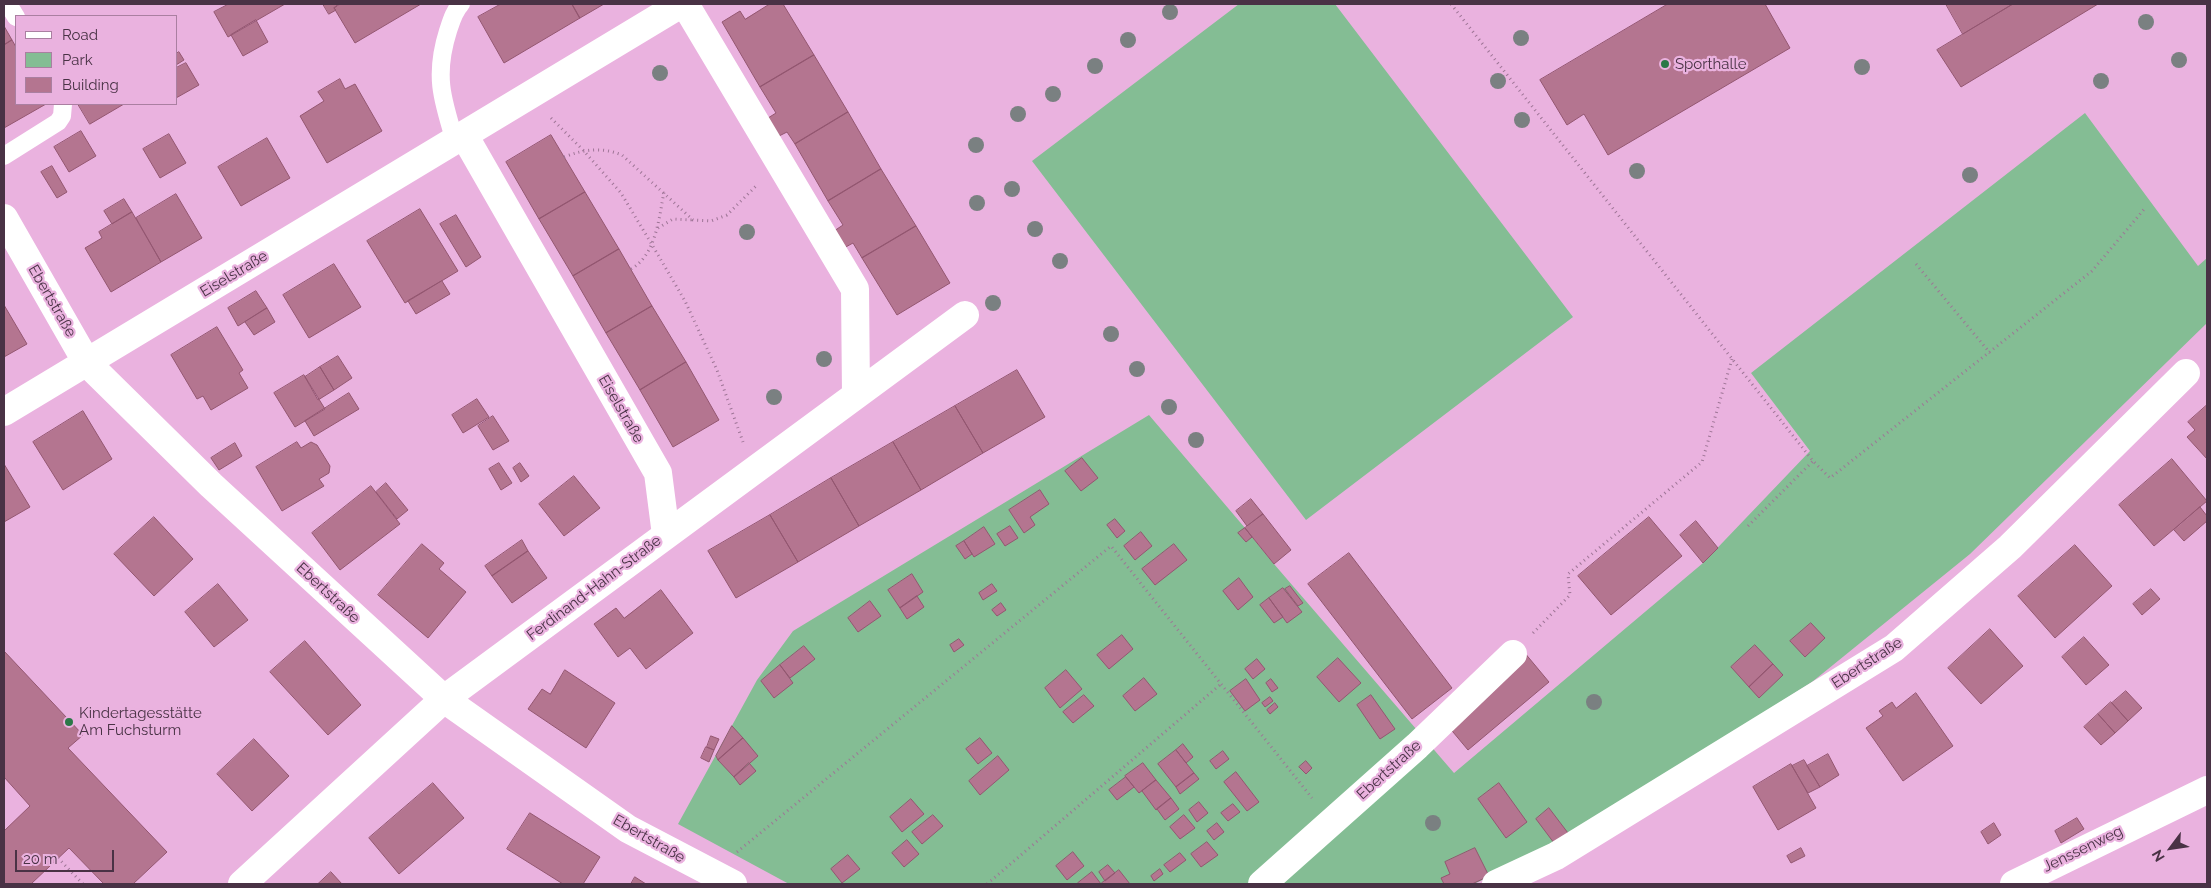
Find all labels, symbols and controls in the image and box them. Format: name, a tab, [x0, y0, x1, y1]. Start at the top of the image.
legend	[15, 15, 178, 105]
text: Road	[62, 26, 98, 44]
text: Park	[62, 51, 93, 69]
place label: Sporthalle	[1675, 55, 1746, 73]
marker: Sporthalle	[1659, 58, 1671, 70]
text: Building	[62, 76, 119, 94]
street label: Eiselstraße	[197, 247, 271, 301]
street label: Ebertstraße	[24, 262, 80, 340]
street label: Eiselstraße	[594, 372, 648, 446]
street label: Ferdinand-Hahn-Straße	[523, 532, 665, 644]
street label: Ebertstraße	[293, 559, 363, 627]
street label: Ebertstraße	[1828, 634, 1906, 692]
place label: Kindertagesstätte Am Fuchsturm	[79, 704, 202, 739]
marker: Kindertagesstätte Am Fuchsturm	[63, 716, 75, 728]
street label: Ebertstraße	[1353, 736, 1425, 804]
street label: Ebertstraße	[610, 811, 688, 867]
street label: Jenssenweg	[2040, 822, 2126, 876]
north arrow	[2146, 823, 2196, 873]
scale bar	[18, 840, 116, 872]
text: N	[2149, 847, 2168, 864]
text: 20 m	[23, 850, 58, 868]

